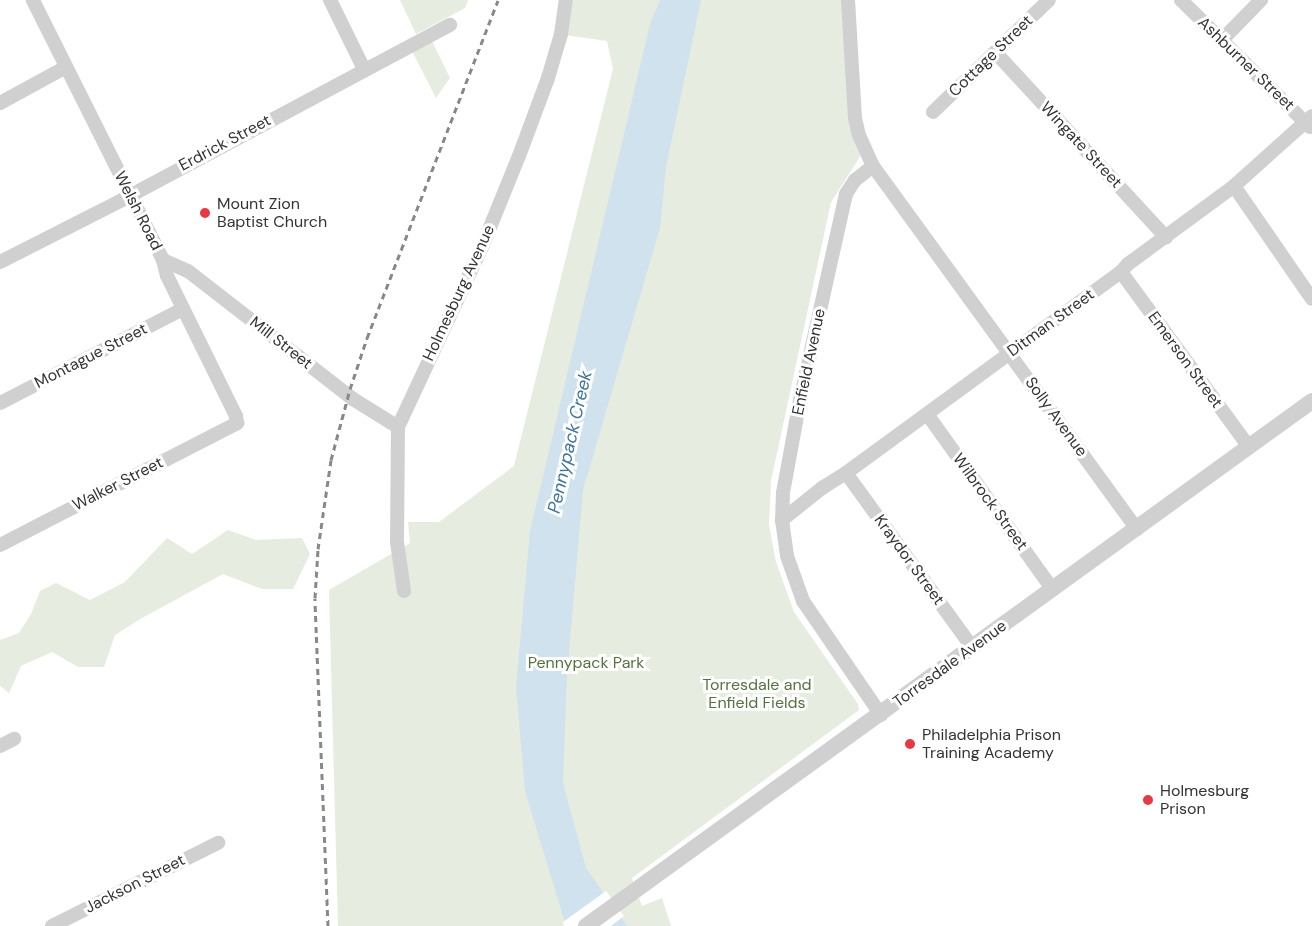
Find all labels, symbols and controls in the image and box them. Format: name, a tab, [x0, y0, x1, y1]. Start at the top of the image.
street label: Cottage Street	[945, 11, 1037, 101]
street label: Ashburner Street	[1194, 13, 1298, 115]
street label: Wingate Street	[1036, 98, 1126, 192]
street label: Erdrick Street	[176, 111, 274, 175]
street label: Welsh Road	[110, 168, 166, 254]
place label: Mount Zion Baptist Church	[217, 194, 327, 232]
marker: Mount Zion Baptist Church	[198, 206, 212, 220]
street label: Holmesburg Avenue	[419, 222, 499, 364]
street label: Ditman Street	[1004, 285, 1098, 361]
street label: Enfield Avenue	[788, 307, 830, 417]
street label: Emerson Street	[1144, 308, 1226, 412]
street label: Mill Street	[246, 313, 316, 373]
street label: Montague Street	[31, 319, 151, 393]
water label: Pennypack Creek	[543, 369, 597, 515]
street label: Solly Avenue	[1021, 374, 1091, 460]
street label: Wilbrock Street	[948, 450, 1032, 554]
street label: Walker Street	[70, 453, 166, 515]
street label: Kraydor Street	[870, 511, 948, 609]
street label: Torresdale Avenue	[889, 616, 1011, 712]
park label: Pennypack Park	[528, 653, 644, 673]
park label: Torresdale and Enfield Fields	[702, 675, 812, 713]
place label: Philadelphia Prison Training Academy	[922, 725, 1061, 763]
marker: Philadelphia Prison Training Academy	[903, 737, 917, 751]
place label: Holmesburg Prison	[1160, 781, 1249, 819]
marker: Holmesburg Prison	[1141, 793, 1155, 807]
street label: Jackson Street	[82, 851, 188, 917]

